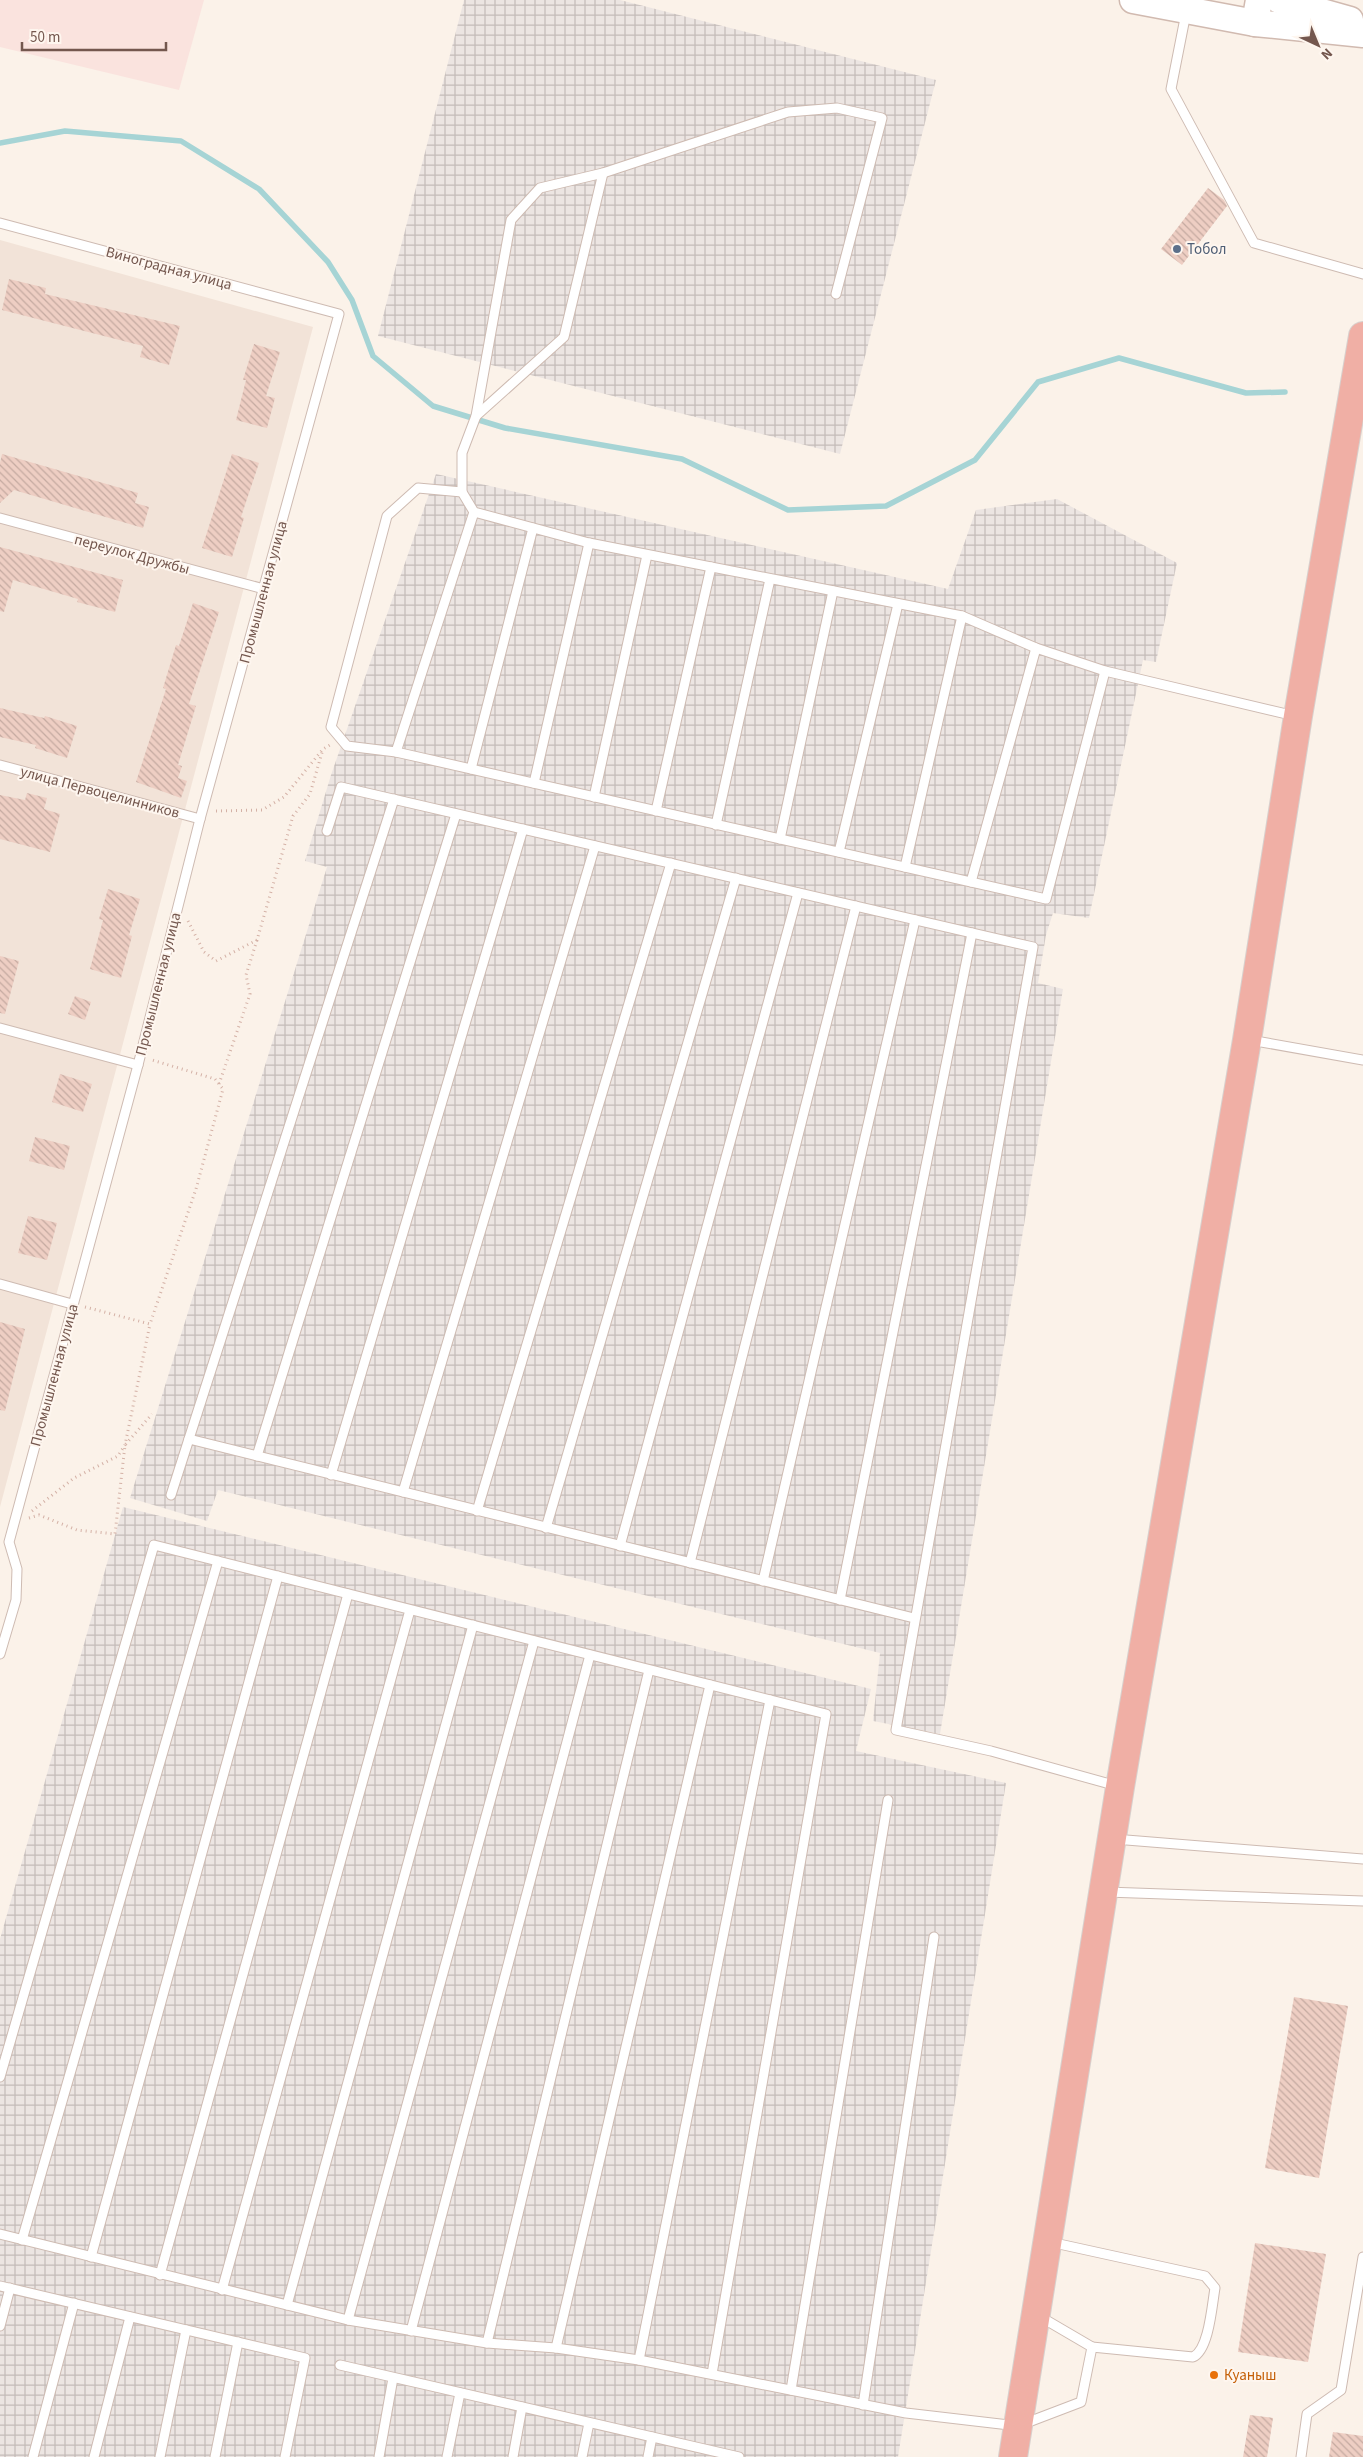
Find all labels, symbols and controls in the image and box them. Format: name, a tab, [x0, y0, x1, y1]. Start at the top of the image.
scale bar	[22, 20, 166, 52]
north arrow	[1293, 20, 1343, 70]
text: 50 m	[30, 27, 60, 48]
text: N	[1316, 43, 1337, 64]
place label: Тобол	[1187, 239, 1226, 260]
street label: Виноградная улица	[103, 242, 234, 295]
marker: Тобол	[1171, 243, 1183, 255]
street label: Промышленная улица	[234, 518, 293, 666]
street label: переулок Дружбы	[72, 529, 192, 580]
street label: улица Первоцелинников	[18, 761, 182, 824]
street label: Промышленная улица	[131, 910, 186, 1058]
street label: Промышленная улица	[25, 1301, 84, 1449]
place label: Куаныш	[1224, 2365, 1276, 2386]
marker: Куаныш	[1208, 2369, 1220, 2381]

